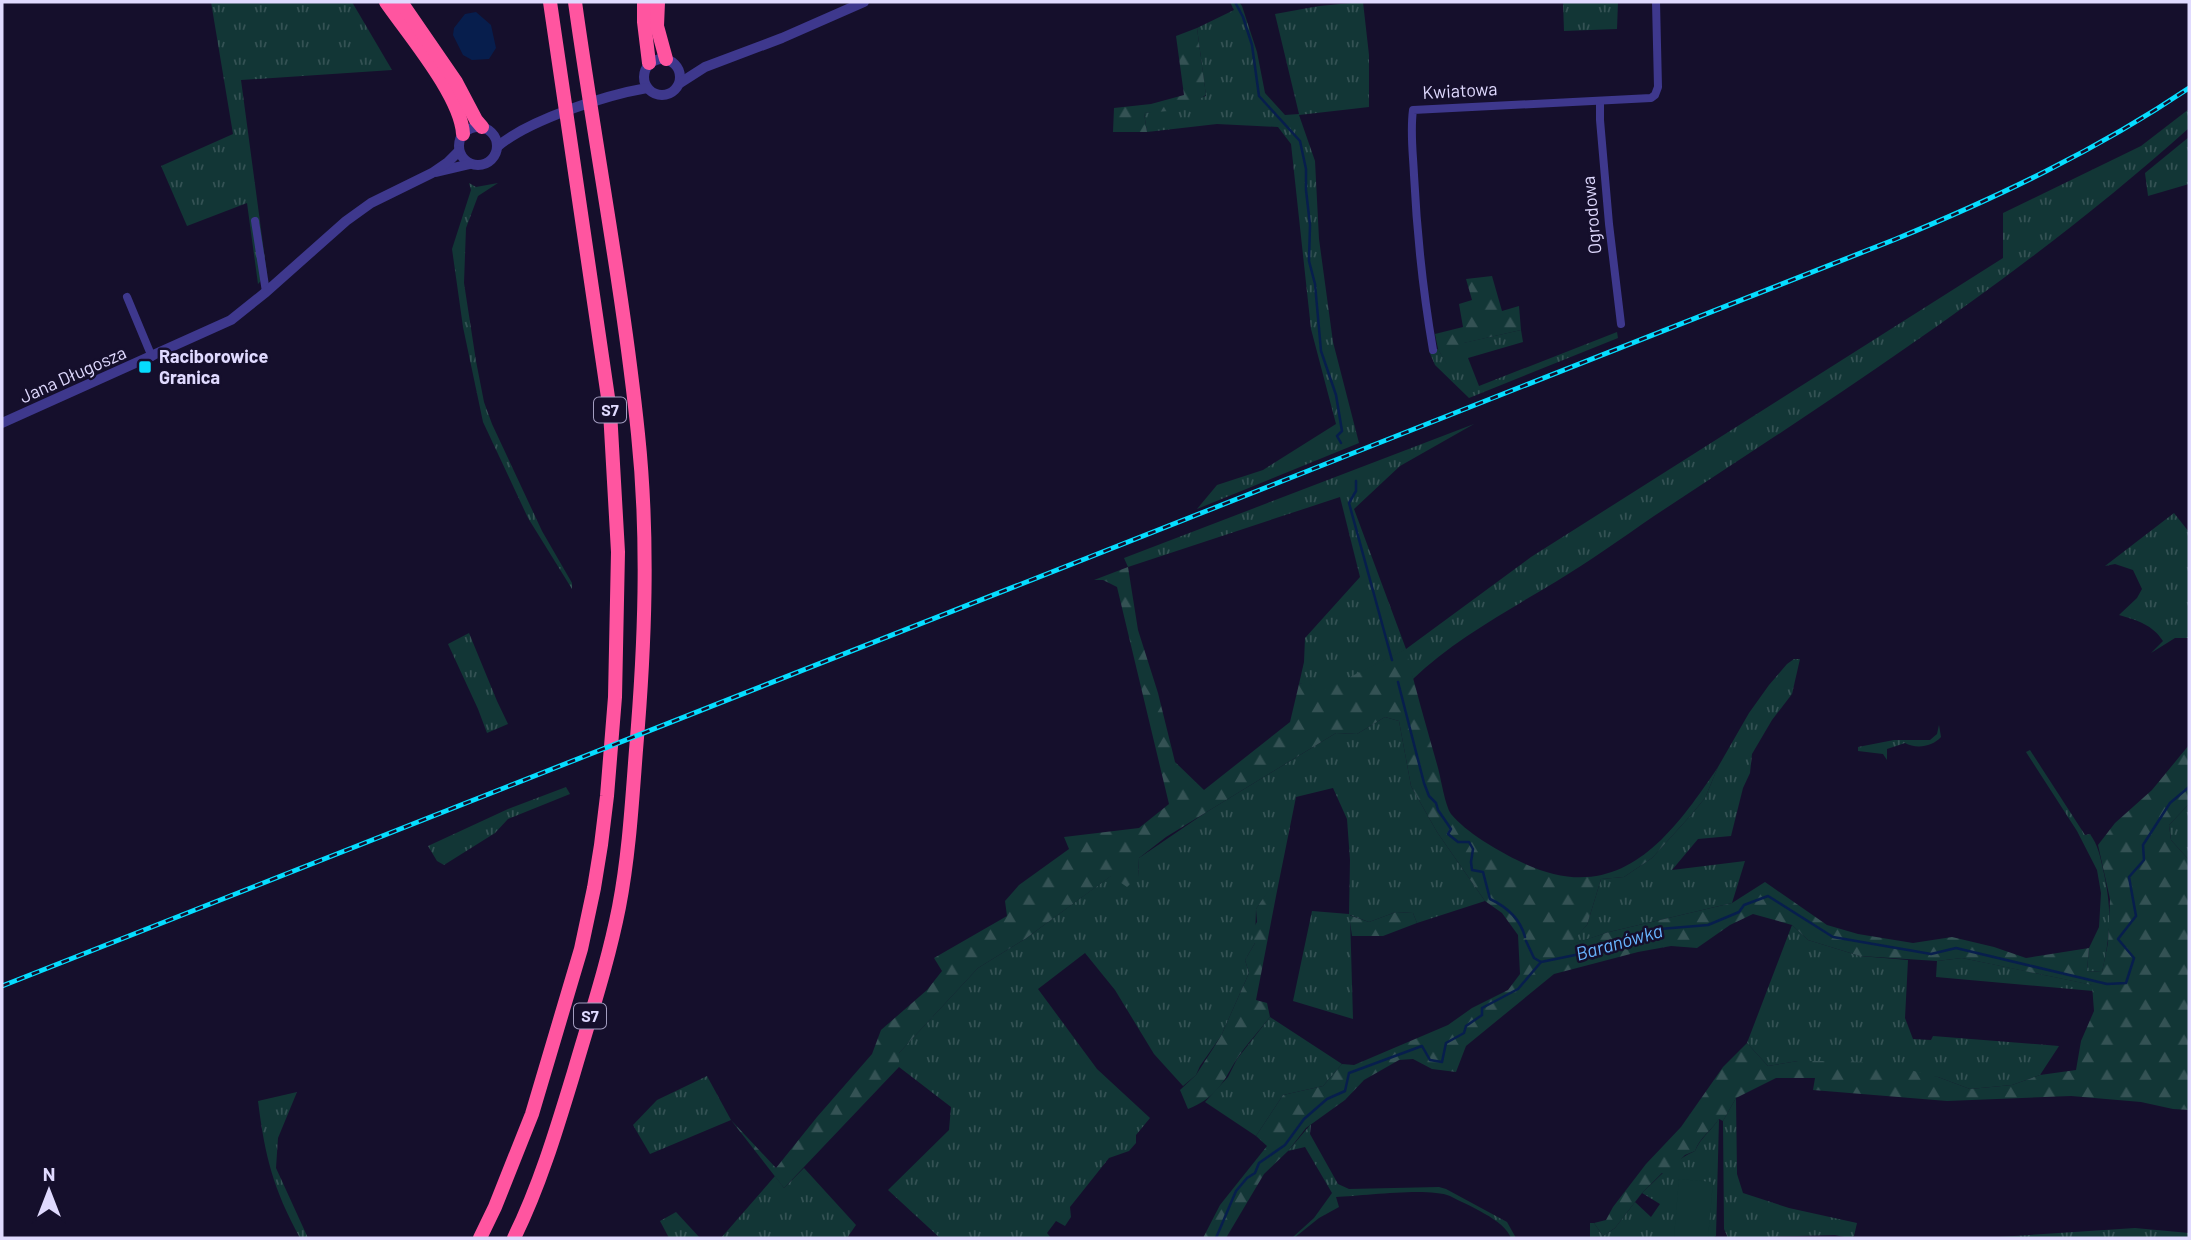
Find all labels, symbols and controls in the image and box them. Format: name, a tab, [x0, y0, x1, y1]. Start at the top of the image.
street label: Kwiatowa	[1422, 77, 1498, 103]
street label: Ogrodowa	[1577, 175, 1605, 255]
street label: Jana Długosza	[16, 341, 129, 407]
place label: Raciborowice Granica	[159, 345, 268, 388]
marker: Raciborowice Granica	[137, 359, 153, 375]
road number: S7	[594, 398, 626, 422]
water label: Baranówka	[1573, 918, 1665, 965]
road number: S7	[574, 1004, 606, 1028]
north arrow	[14, 1156, 84, 1226]
text: N	[43, 1162, 55, 1185]

